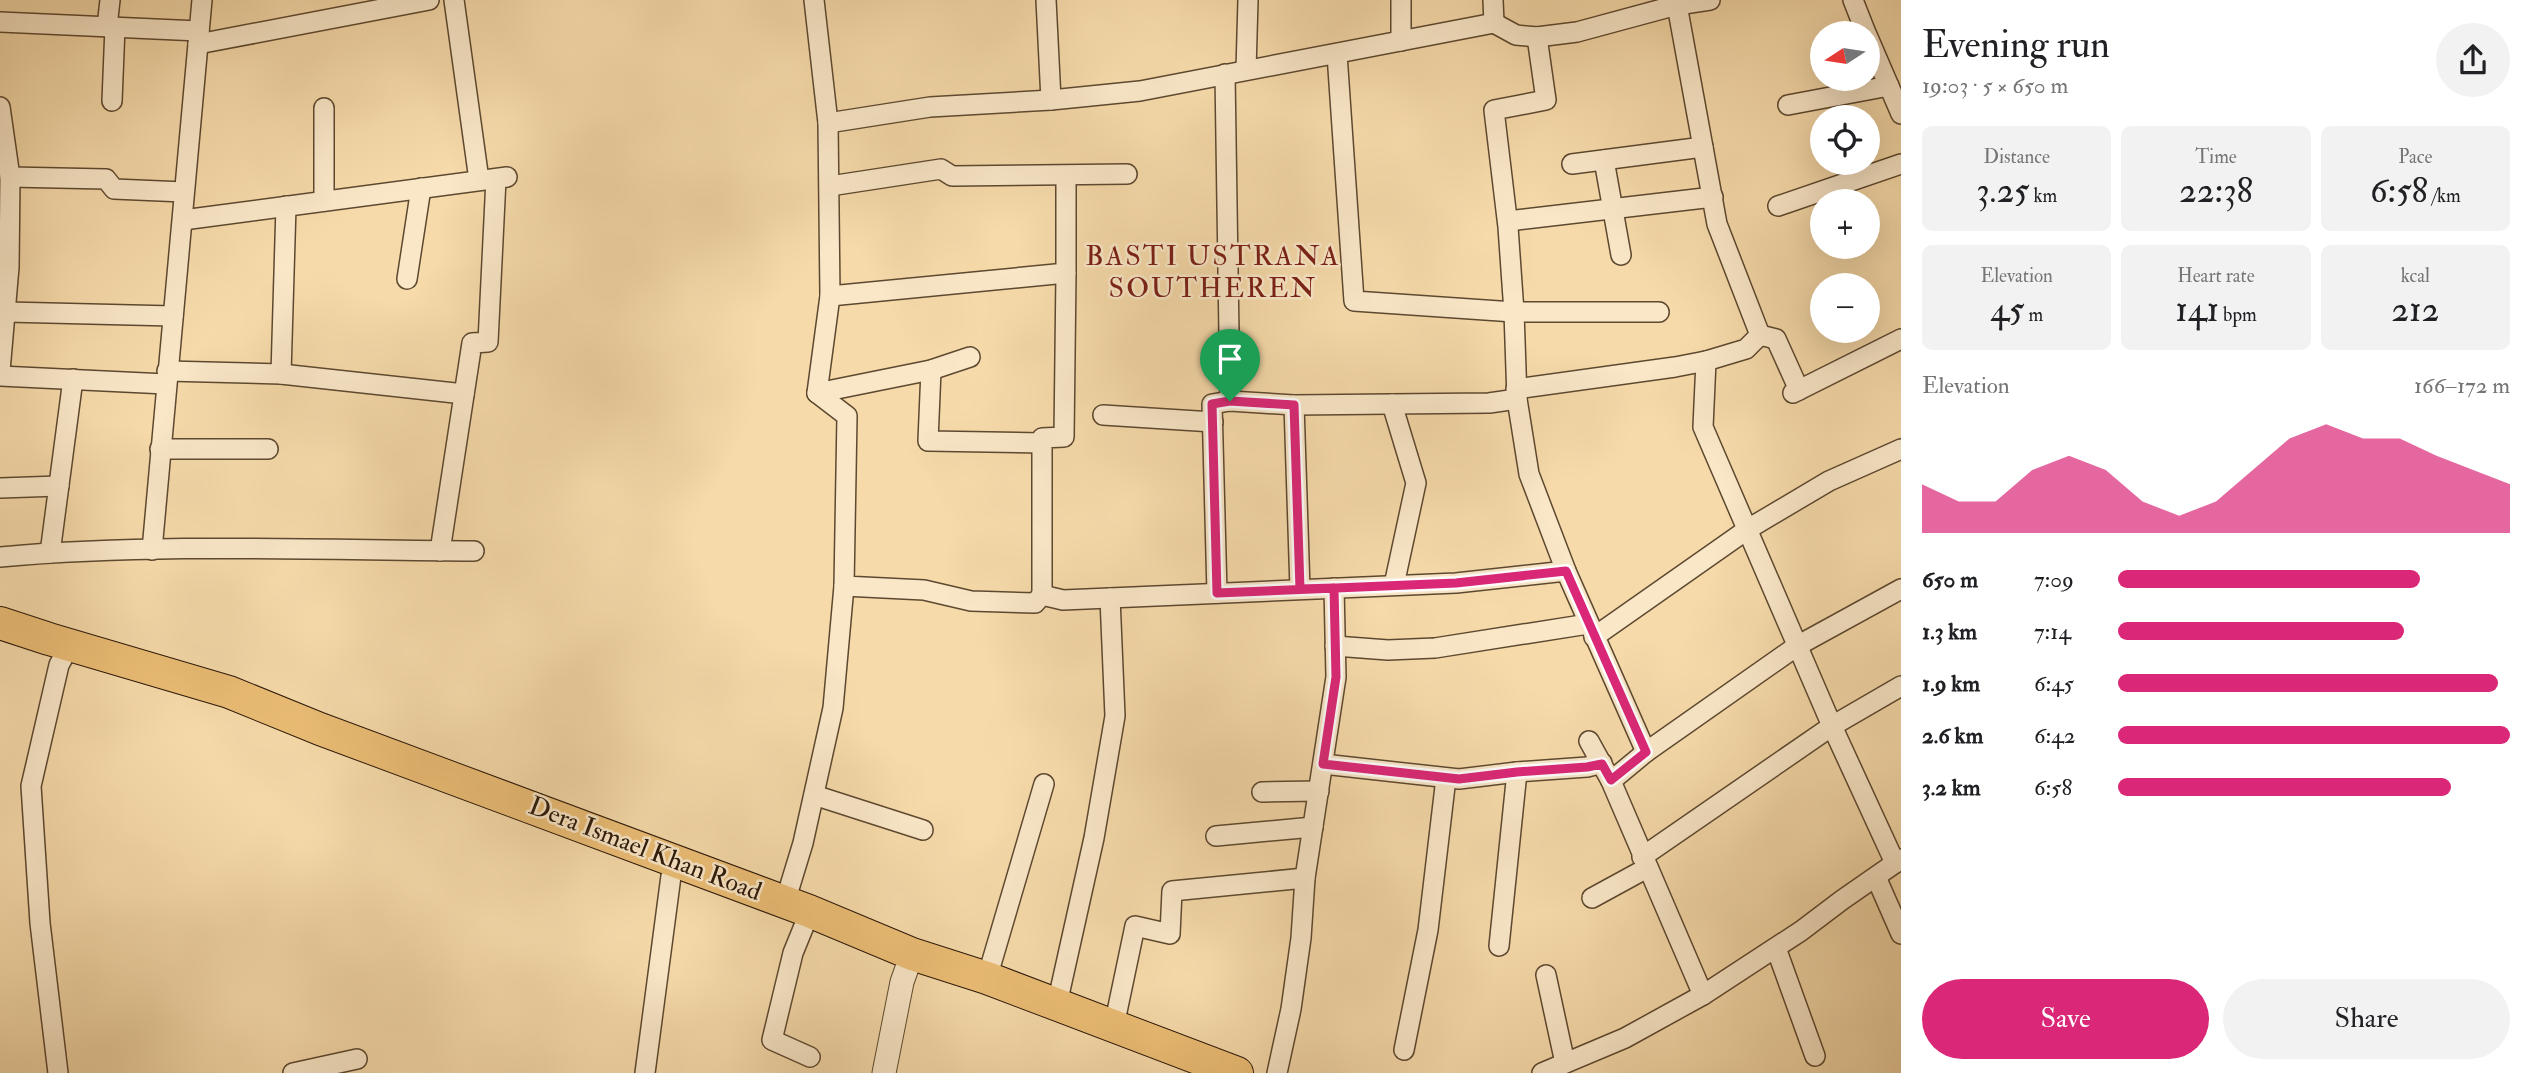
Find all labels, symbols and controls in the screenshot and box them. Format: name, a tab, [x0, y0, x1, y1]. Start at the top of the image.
north arrow	[1810, 21, 1880, 91]
map controls	[1810, 21, 1880, 343]
text: Evening run	[1922, 21, 2110, 69]
button: share	[2436, 23, 2510, 97]
text: 19:03 · 5 × 650 m	[1922, 71, 2068, 100]
button: locate	[1810, 105, 1880, 175]
text: Distance	[1983, 145, 2050, 169]
text: Time	[2195, 145, 2237, 169]
text: Pace	[2398, 145, 2432, 169]
text: 3.25	[1976, 169, 2029, 213]
text: 22:38	[2179, 169, 2253, 213]
text: 6:58	[2370, 169, 2428, 213]
text: km	[2029, 184, 2057, 208]
text: /km	[2428, 184, 2461, 208]
button: +	[1810, 189, 1880, 259]
district label: BASTI USTRANA SOUTHEREN	[1085, 239, 1341, 306]
text: Elevation	[1980, 264, 2053, 288]
text: Heart rate	[2177, 264, 2255, 288]
text: kcal	[2401, 264, 2430, 288]
button: −	[1810, 273, 1880, 343]
text: 45	[1990, 288, 2024, 332]
text: 141	[2175, 288, 2219, 332]
text: 212	[2391, 288, 2439, 332]
text: m	[2024, 303, 2043, 327]
text: bpm	[2219, 303, 2257, 327]
pin	[1200, 329, 1260, 401]
icon: arrive	[1211, 340, 1249, 378]
text: Elevation	[1922, 371, 2010, 400]
text: 166–172 m	[2414, 371, 2510, 400]
text: 650 m	[1922, 565, 1978, 594]
text: 7:09	[2034, 565, 2074, 594]
text: 1.3 km	[1922, 617, 1977, 646]
text: 7:14	[2034, 617, 2071, 646]
text: 1.9 km	[1922, 669, 1980, 698]
text: 6:45	[2034, 669, 2074, 698]
text: 2.6 km	[1922, 721, 1983, 750]
text: 6:42	[2034, 721, 2075, 750]
text: 3.2 km	[1922, 773, 1981, 802]
text: 6:58	[2034, 773, 2072, 802]
street label: Dera Ismael Khan Road	[524, 790, 766, 908]
button: Save	[1922, 979, 2209, 1059]
button: Share	[2223, 979, 2510, 1059]

